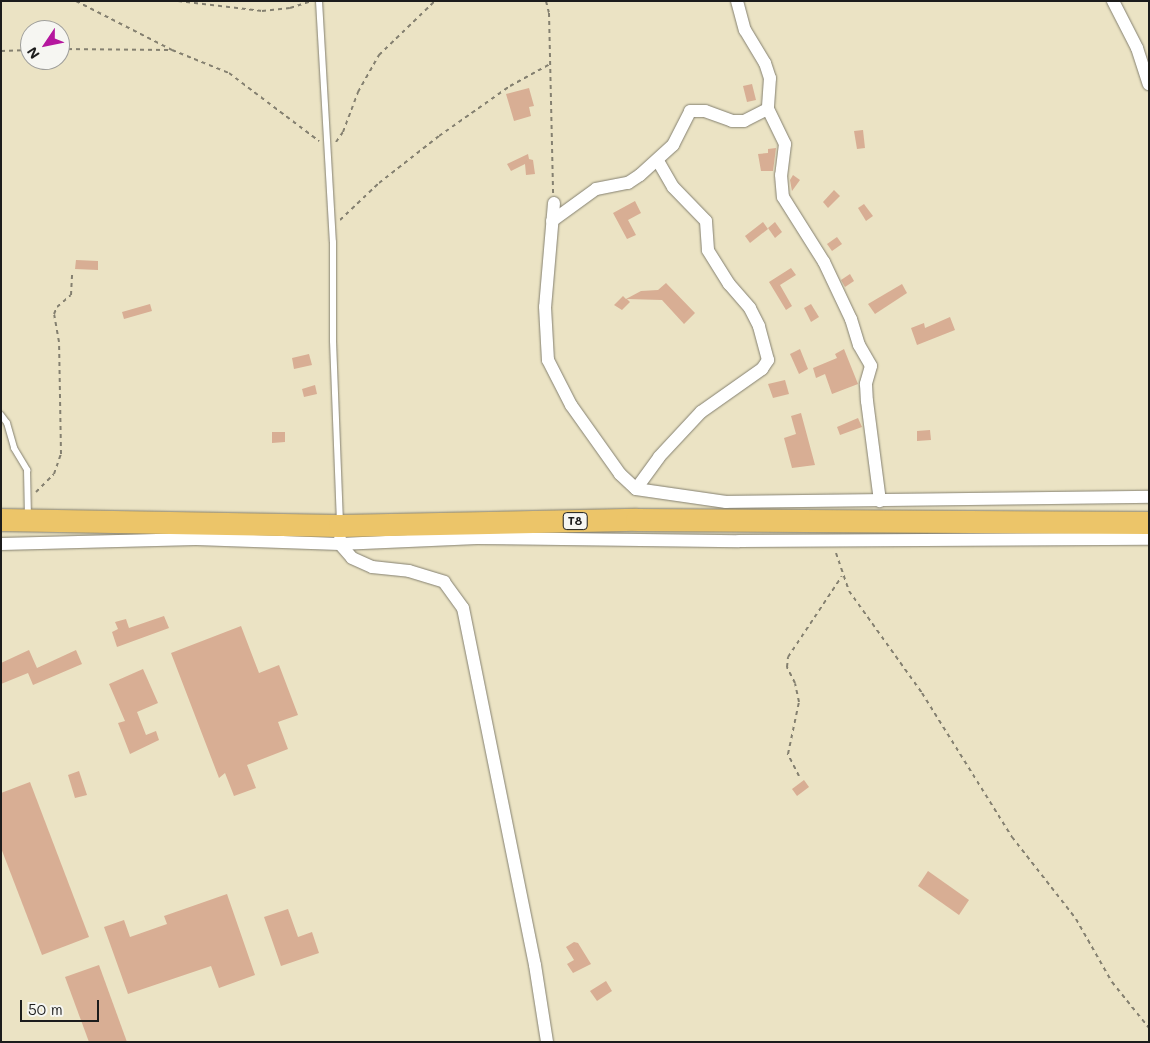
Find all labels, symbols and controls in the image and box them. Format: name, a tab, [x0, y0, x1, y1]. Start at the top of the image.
north arrow	[20, 20, 70, 70]
text: N	[22, 43, 44, 63]
road number: T8	[562, 512, 588, 530]
scale bar	[22, 990, 101, 1022]
text: 50 m	[28, 999, 63, 1019]

